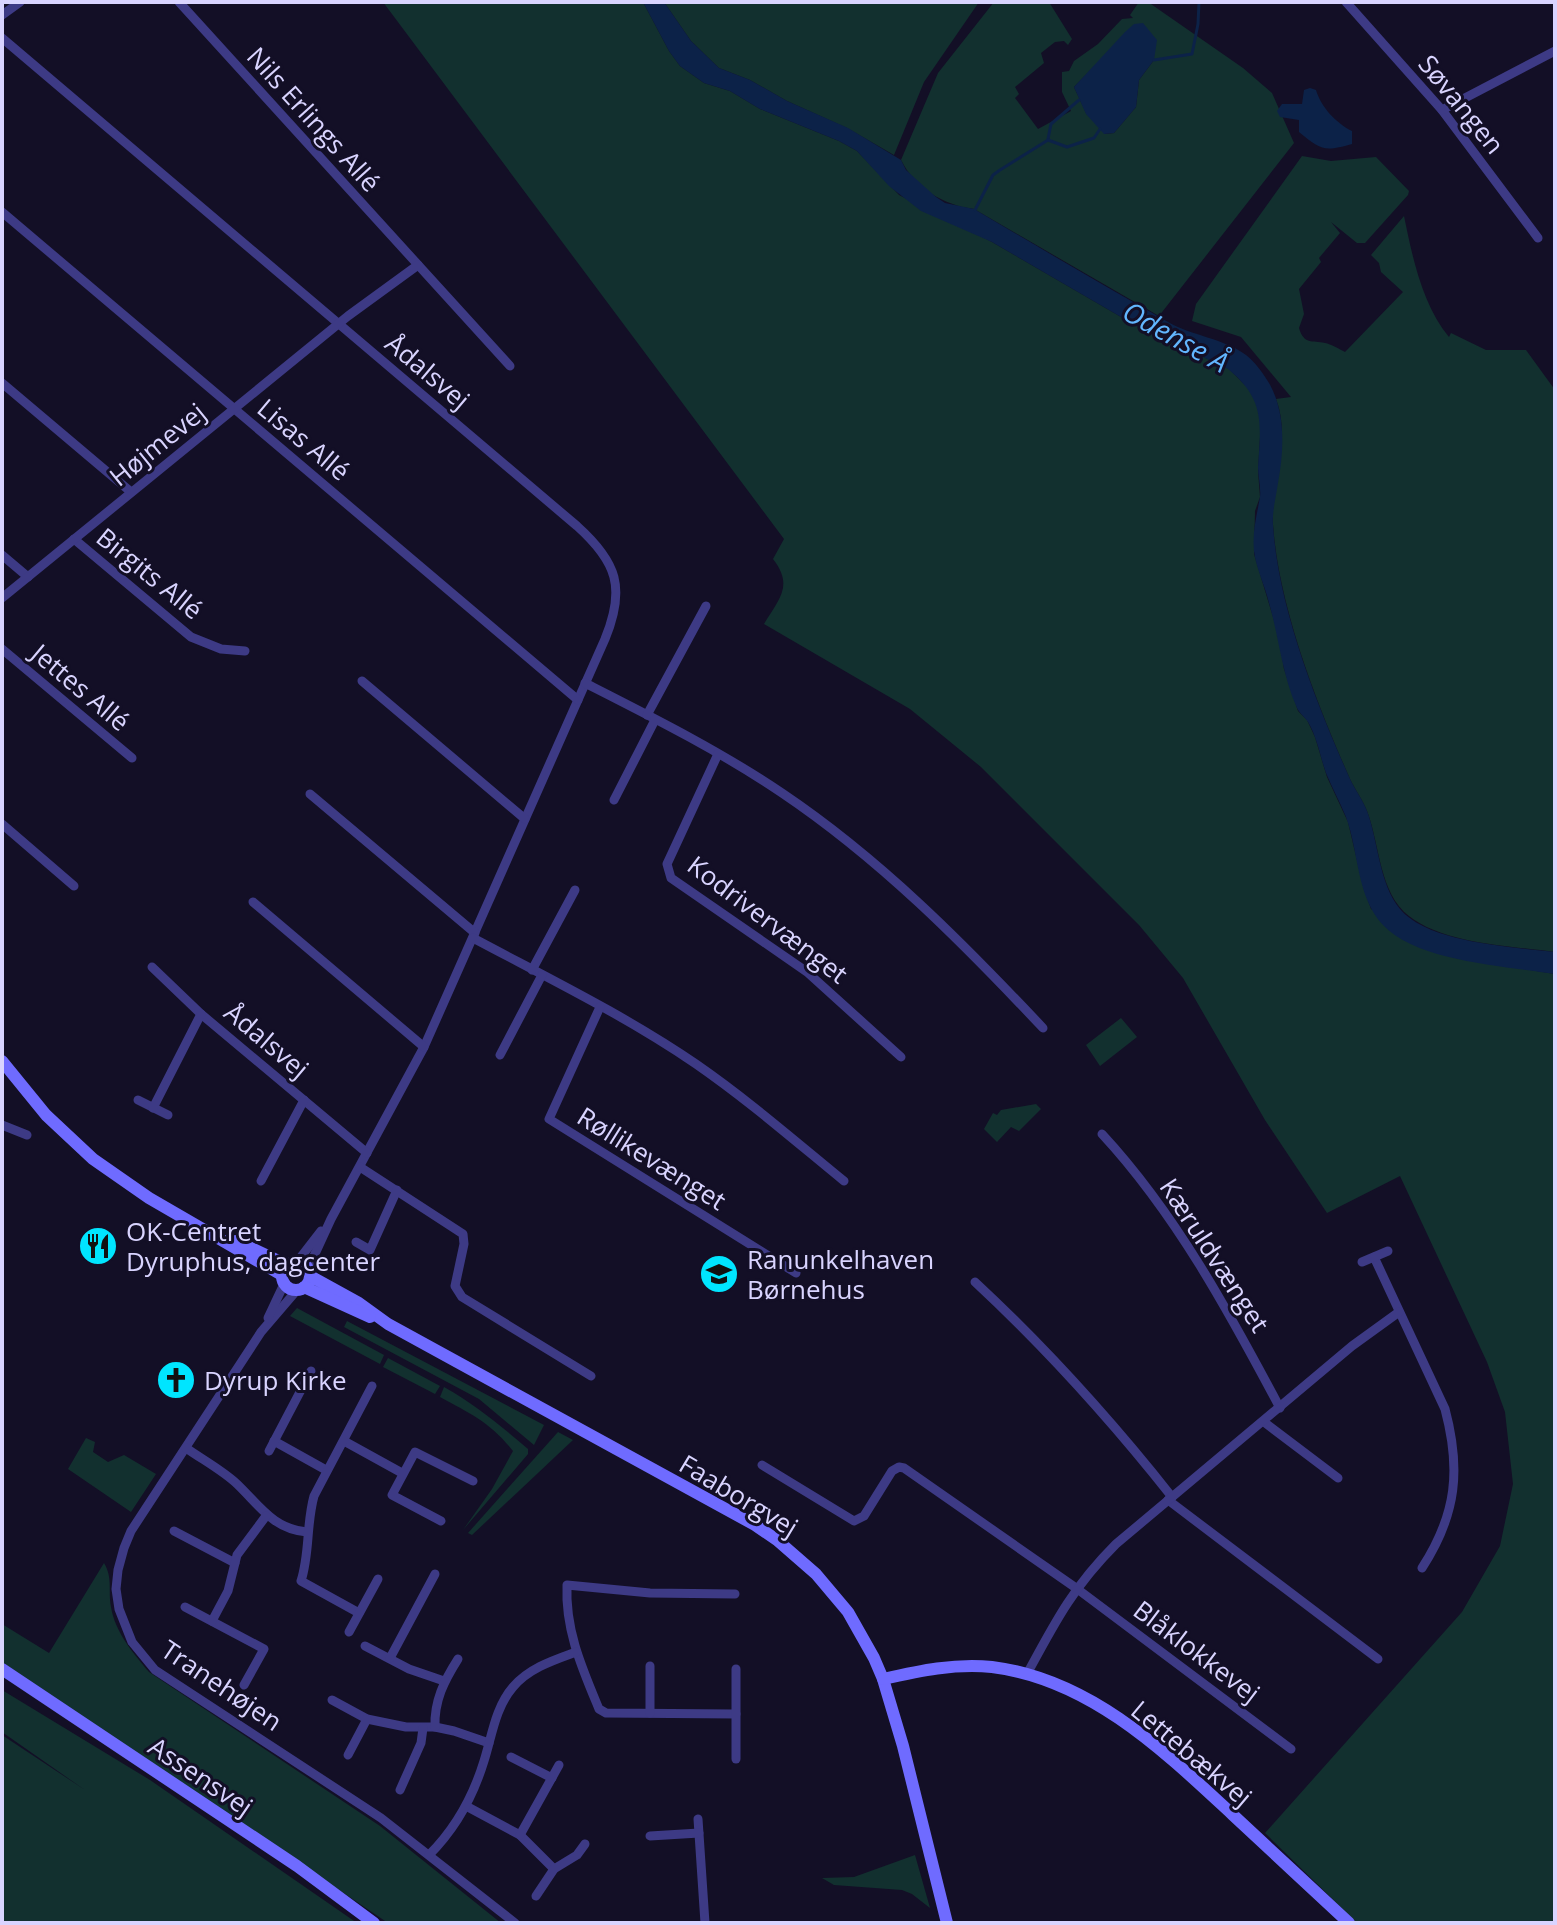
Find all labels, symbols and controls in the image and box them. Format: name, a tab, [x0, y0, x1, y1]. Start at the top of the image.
street label: Nils Erlings Allé	[239, 39, 389, 199]
street label: Søvangen	[1411, 47, 1513, 161]
water label: Odense Å	[1116, 291, 1236, 381]
street label: Ådalsvej	[378, 325, 478, 417]
street label: Lisas Allé	[250, 390, 358, 488]
street label: Højmevej	[101, 394, 213, 494]
street label: Birgits Allé	[89, 519, 211, 627]
street label: Jettes Allé	[22, 633, 138, 739]
street label: Kodrivervænget	[680, 847, 856, 991]
street label: Ådalsvej	[217, 994, 317, 1086]
street label: Røllikevænget	[571, 1098, 733, 1218]
street label: Kæruldvænget	[1152, 1171, 1278, 1339]
place label: OK-Centret Dyruphus, dagcenter	[126, 1213, 380, 1279]
restaurant icon: OK-Centret Dyruphus, dagcenter	[77, 1225, 119, 1267]
place label: Ranunkelhaven Børnehus	[747, 1241, 934, 1307]
school or university icon: Ranunkelhaven Børnehus	[698, 1253, 740, 1295]
church icon: Dyrup Kirke	[155, 1359, 197, 1401]
place label: Dyrup Kirke	[204, 1362, 347, 1398]
street label: Faaborgvej	[673, 1445, 805, 1545]
street label: Blåklokkevej	[1126, 1592, 1268, 1710]
street label: Tranehøjen	[154, 1631, 290, 1739]
street label: Lettebækvej	[1124, 1692, 1260, 1814]
street label: Assensvej	[142, 1728, 260, 1824]

